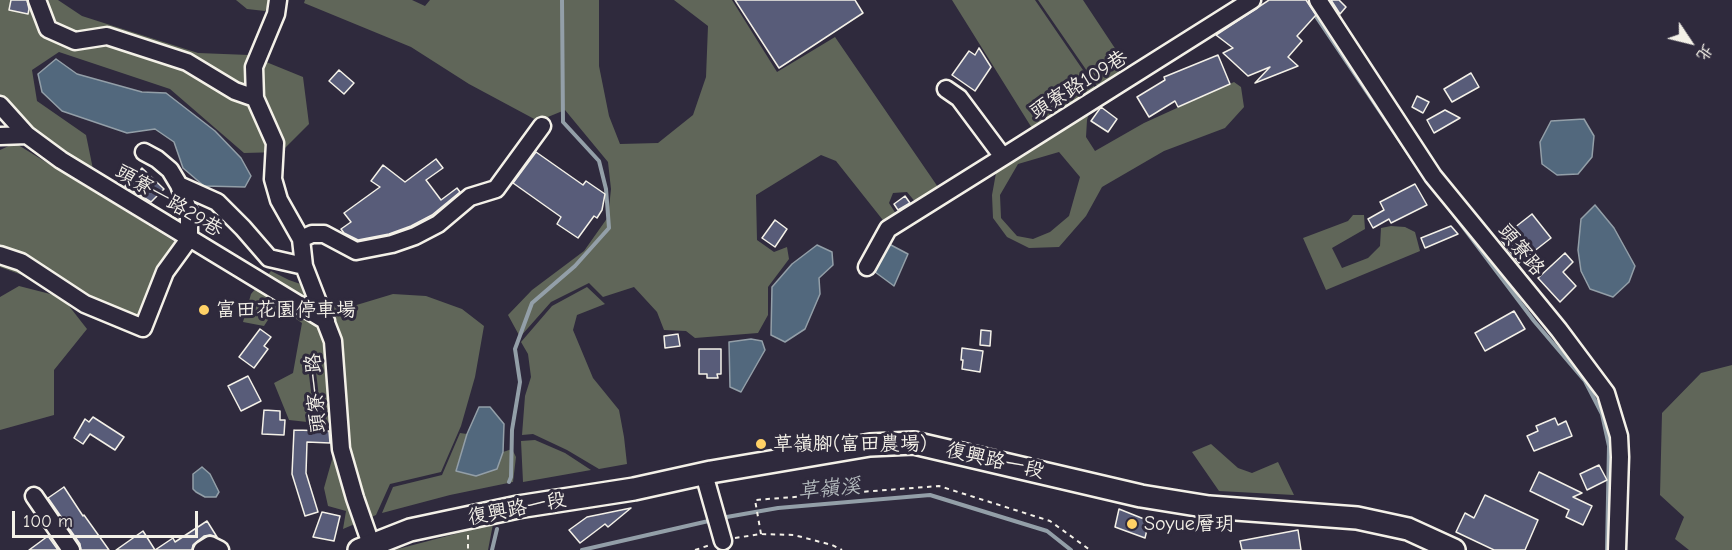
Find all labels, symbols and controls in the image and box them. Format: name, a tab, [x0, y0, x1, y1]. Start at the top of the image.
north arrow	[1660, 12, 1720, 72]
text: 北	[1693, 41, 1717, 64]
street label: 頭寮路109巷	[1026, 45, 1132, 125]
street label: 頭寮一路29巷	[111, 160, 227, 242]
street label: 頭寮路	[1493, 219, 1549, 281]
place label: 富田花園停車場	[216, 298, 356, 322]
marker: 富田花園停車場	[197, 303, 211, 317]
street label: 頭寮一路	[301, 352, 331, 434]
place label: 草嶺腳(富田農場)	[773, 432, 927, 456]
marker: 草嶺腳(富田農場)	[754, 437, 768, 451]
street label: 復興路一段	[944, 438, 1046, 484]
water label: 草嶺溪	[797, 474, 861, 504]
street label: 復興路一段	[466, 488, 568, 530]
scale bar	[15, 499, 201, 537]
text: 100 m	[23, 511, 73, 532]
place label: Soyue層玥	[1144, 512, 1235, 536]
marker: Soyue層玥	[1125, 517, 1139, 531]

